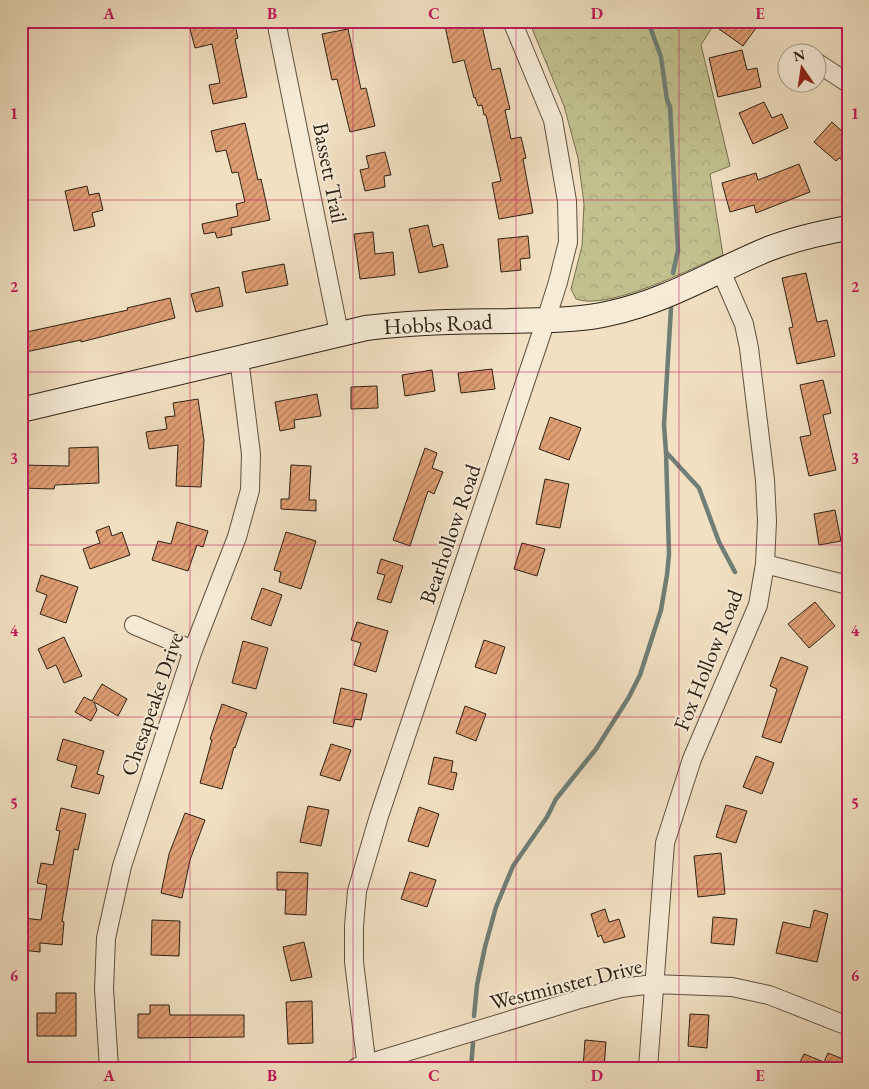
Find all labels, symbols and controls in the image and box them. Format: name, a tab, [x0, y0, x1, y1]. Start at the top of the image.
text: A	[102, 3, 115, 24]
text: B	[267, 3, 277, 24]
text: C	[428, 3, 440, 24]
text: D	[591, 3, 603, 24]
text: E	[755, 3, 765, 24]
north arrow	[776, 42, 826, 92]
text: N	[792, 45, 807, 65]
text: 1	[10, 103, 18, 124]
text: 1	[851, 103, 859, 124]
street label: Bassett Trail	[306, 120, 354, 226]
text: 2	[10, 276, 19, 297]
text: 2	[851, 276, 860, 297]
street label: Hobbs Road	[383, 307, 494, 341]
text: 3	[10, 448, 18, 469]
text: 3	[851, 448, 859, 469]
street label: Bearhollow Road	[412, 459, 488, 608]
street label: Fox Hollow Road	[667, 584, 750, 735]
text: 4	[10, 620, 19, 641]
text: 4	[851, 620, 860, 641]
street label: Chesapeake Drive	[114, 628, 190, 780]
text: 5	[10, 793, 18, 814]
text: 5	[851, 793, 859, 814]
street label: Westminster Drive	[487, 951, 646, 1017]
text: 6	[10, 965, 19, 986]
text: 6	[851, 965, 860, 986]
text: A	[102, 1065, 115, 1086]
text: B	[267, 1065, 277, 1086]
text: C	[428, 1065, 440, 1086]
text: D	[591, 1065, 603, 1086]
text: E	[755, 1065, 765, 1086]

